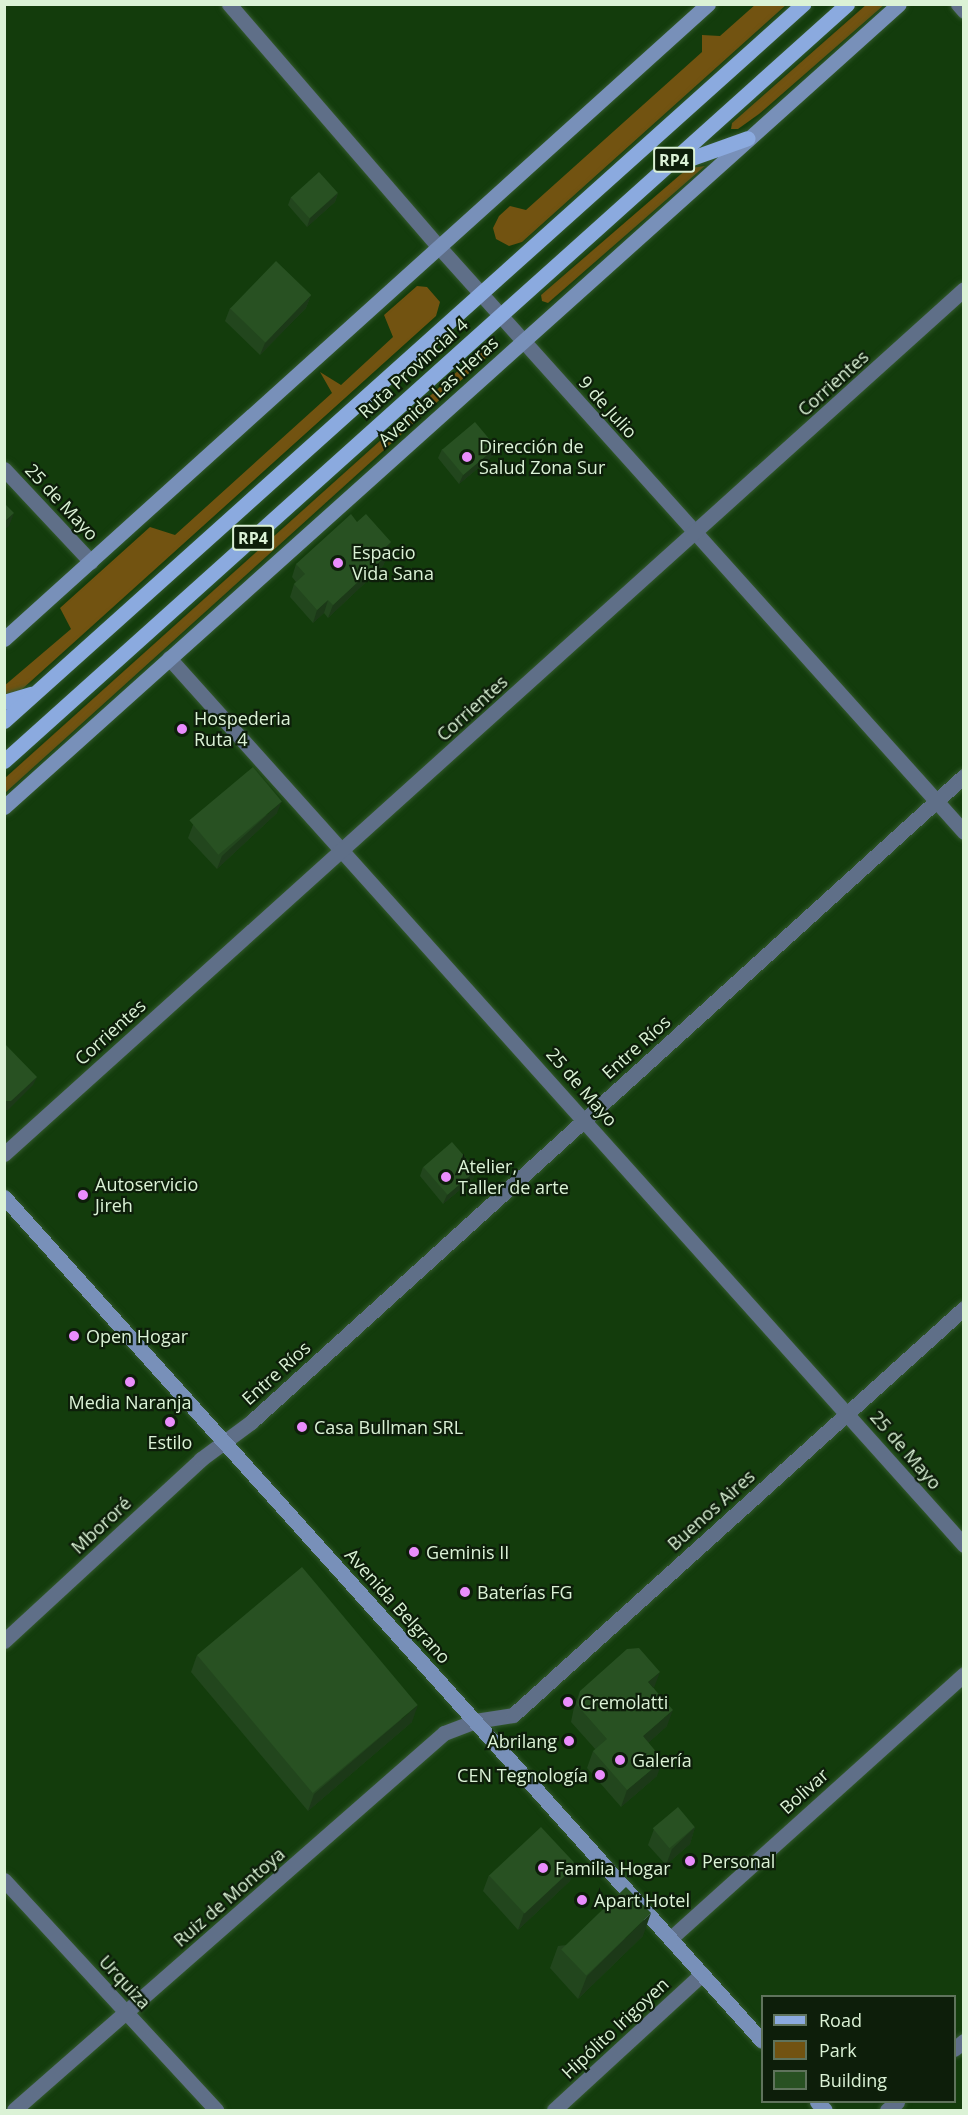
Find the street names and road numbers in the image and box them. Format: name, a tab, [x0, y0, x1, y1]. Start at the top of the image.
road number: RP4	[653, 147, 695, 173]
street label: Ruta Provincial 4	[354, 313, 472, 423]
street label: Avenida Las Heras	[374, 332, 502, 450]
street label: Corrientes	[793, 346, 873, 420]
street label: 9 de Julio	[574, 371, 642, 443]
street label: 25 de Mayo	[21, 459, 103, 545]
road number: RP4	[232, 525, 274, 551]
street label: Corrientes	[432, 671, 512, 745]
street label: Corrientes	[70, 995, 150, 1069]
street label: Entre Ríos	[597, 1011, 675, 1083]
street label: 25 de Mayo	[542, 1043, 622, 1131]
street label: Entre Ríos	[237, 1337, 315, 1409]
street label: 25 de Mayo	[866, 1406, 946, 1494]
street label: Buenos Aires	[663, 1465, 759, 1555]
street label: Mbororé	[67, 1492, 135, 1558]
street label: Avenida Belgrano	[341, 1544, 455, 1668]
street label: Bolivar	[775, 1764, 833, 1818]
street label: Ruiz de Montoya	[169, 1843, 289, 1951]
street label: Urquiza	[95, 1951, 155, 2013]
street label: Hipólito Irigoyen	[557, 1973, 673, 2083]

